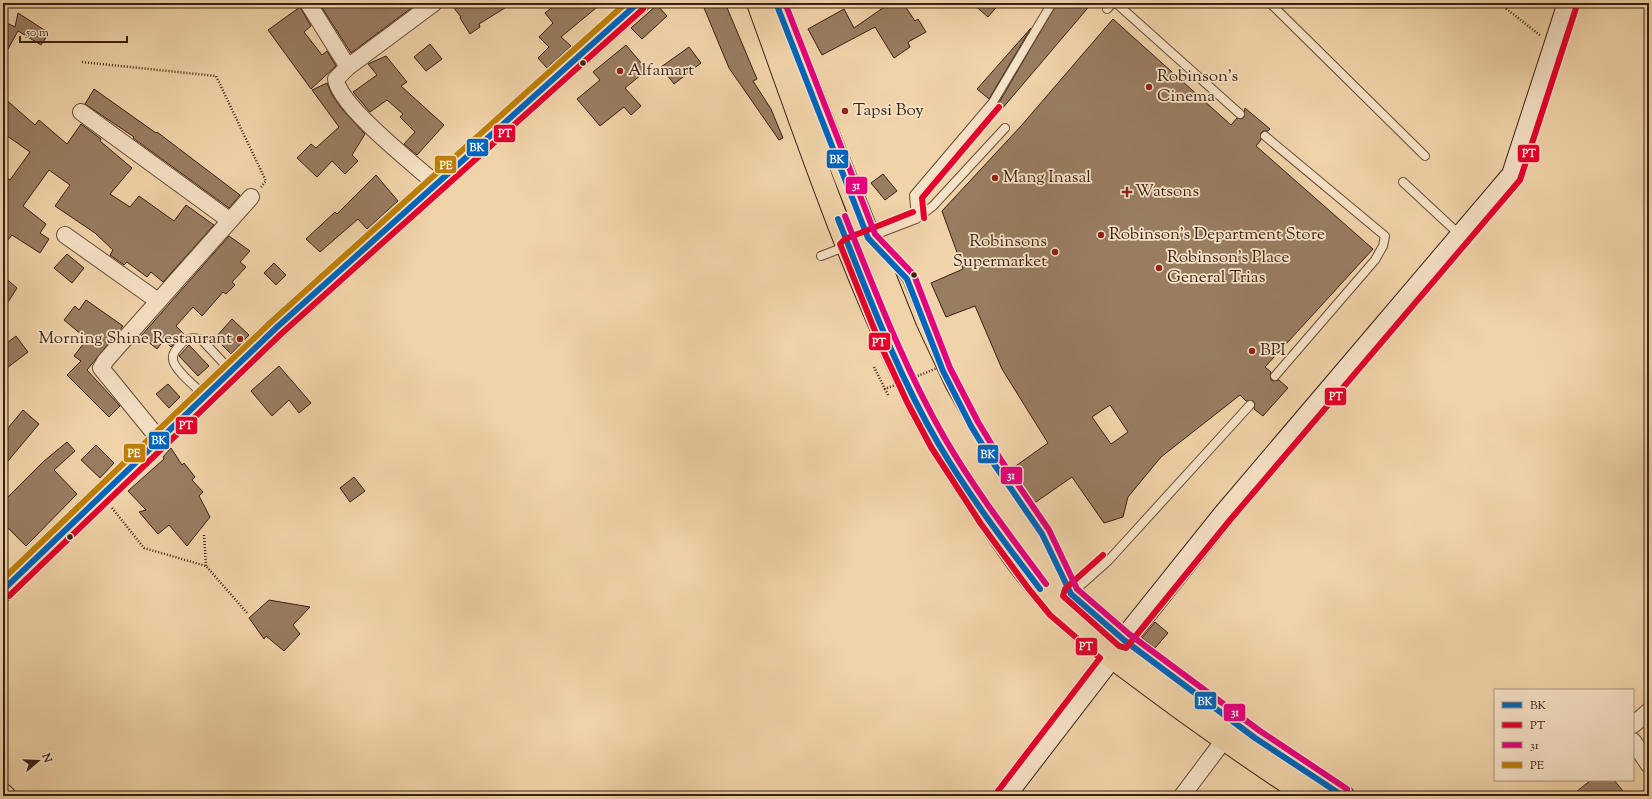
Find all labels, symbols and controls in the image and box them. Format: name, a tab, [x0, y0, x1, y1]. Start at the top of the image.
scale bar	[20, 18, 127, 44]
text: 50 m	[25, 24, 49, 42]
unlabelled marker	[578, 58, 588, 68]
place label: Alfamart	[628, 59, 694, 83]
place label: Robinson's Cinema	[1157, 65, 1239, 109]
marker: Alfamart	[615, 66, 625, 76]
marker: Robinson's Cinema	[1144, 82, 1154, 92]
place label: Tapsi Boy	[853, 99, 924, 123]
marker: Tapsi Boy	[840, 106, 850, 116]
line badge: PT	[493, 124, 516, 143]
text: PT	[497, 126, 512, 142]
line badge: BK	[466, 138, 489, 157]
text: BK	[469, 140, 484, 156]
line badge: PT	[1517, 144, 1540, 163]
text: PT	[1521, 146, 1536, 162]
line badge: BK	[826, 149, 849, 169]
text: BK	[829, 152, 844, 168]
line badge: PE	[434, 155, 457, 174]
text: PE	[439, 158, 453, 174]
place label: Mang Inasal	[1003, 166, 1091, 190]
marker: Mang Inasal	[990, 173, 1000, 183]
line badge: 31	[845, 176, 868, 195]
text: 31	[852, 178, 860, 194]
place label: Watsons	[1135, 180, 1199, 204]
marker: Watsons	[1122, 187, 1132, 197]
place label: Robinson's Department Store	[1109, 223, 1325, 247]
place label: Robinsons Supermarket	[953, 230, 1047, 274]
marker: Robinson's Department Store	[1096, 230, 1106, 240]
place label: Robinson's Place General Trias	[1167, 246, 1289, 290]
marker: Robinsons Supermarket	[1050, 247, 1060, 257]
marker: Robinson's Place General Trias	[1154, 263, 1164, 273]
unlabelled marker	[909, 270, 919, 280]
place label: Morning Shine Restaurant	[39, 327, 232, 351]
line badge: PT	[868, 332, 891, 351]
marker: Morning Shine Restaurant	[235, 334, 245, 344]
text: PT	[871, 335, 886, 351]
place label: BPI	[1260, 339, 1286, 363]
marker: BPI	[1247, 346, 1257, 356]
line badge: PT	[1324, 387, 1347, 406]
text: PT	[1328, 389, 1343, 405]
line badge: PT	[175, 416, 198, 435]
text: PT	[178, 418, 193, 434]
line badge: BK	[148, 431, 170, 450]
text: BK	[151, 433, 166, 449]
line badge: PE	[123, 443, 146, 463]
line badge: BK	[977, 444, 999, 464]
text: PE	[127, 446, 141, 462]
text: BK	[980, 447, 995, 463]
line badge: 31	[1000, 466, 1023, 485]
text: 31	[1007, 468, 1015, 484]
unlabelled marker	[65, 532, 75, 542]
line badge: PT	[1075, 637, 1098, 656]
text: PT	[1078, 639, 1093, 655]
legend	[1494, 689, 1634, 781]
line badge: BK	[1194, 691, 1217, 710]
text: BK	[1197, 694, 1212, 710]
text: BK	[1530, 697, 1547, 715]
line badge: 31	[1223, 703, 1246, 722]
text: 31	[1231, 705, 1239, 721]
text: PT	[1530, 717, 1546, 735]
text: 31	[1530, 737, 1539, 755]
north arrow	[18, 741, 58, 781]
text: N	[37, 750, 56, 765]
text: PE	[1530, 757, 1545, 775]

